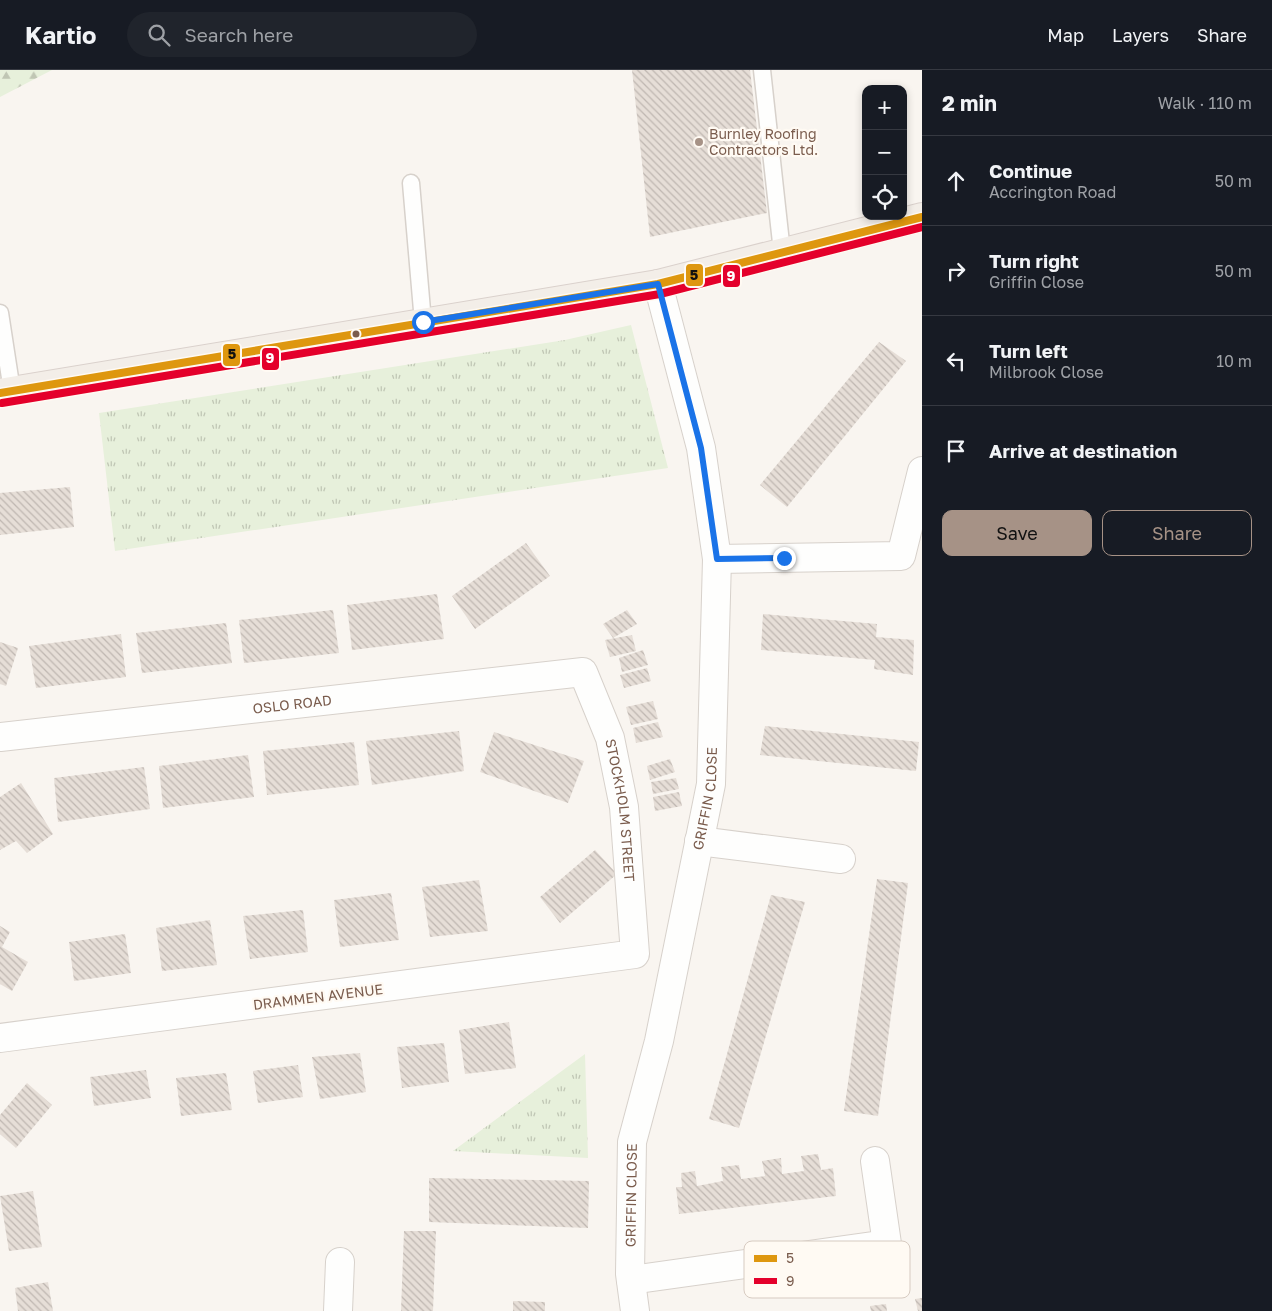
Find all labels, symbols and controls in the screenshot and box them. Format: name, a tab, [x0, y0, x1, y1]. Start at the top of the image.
search box	[127, 12, 477, 57]
text: Kartio	[25, 20, 97, 49]
icon: search	[145, 21, 173, 49]
text: Search here	[185, 23, 293, 46]
text: Map	[1047, 24, 1084, 46]
text: Layers	[1112, 24, 1169, 46]
text: Share	[1197, 24, 1247, 46]
map controls	[862, 85, 907, 220]
button: +	[862, 85, 907, 130]
text: 2 min	[942, 90, 997, 116]
text: Walk · 110 m	[1158, 93, 1252, 113]
place label: Burnley Roofing Contractors Ltd.	[709, 125, 818, 158]
button: −	[862, 130, 907, 175]
marker: Burnley Roofing Contractors Ltd.	[693, 136, 705, 148]
text: Continue	[989, 159, 1072, 182]
icon: ahead	[942, 167, 970, 195]
text: 50 m	[1215, 171, 1252, 191]
button: locate	[862, 175, 907, 220]
text: Accrington Road	[989, 182, 1116, 202]
text: Turn right	[989, 249, 1079, 272]
icon: right	[942, 257, 970, 285]
text: 50 m	[1215, 261, 1252, 281]
line badge: 5	[685, 263, 704, 287]
line badge: 9	[722, 264, 741, 288]
text: 5	[690, 266, 699, 283]
text: 9	[727, 267, 736, 284]
text: Griffin Close	[989, 272, 1084, 292]
route start	[412, 311, 435, 334]
unlabelled marker	[351, 329, 361, 339]
text: Turn left	[989, 339, 1068, 362]
line badge: 5	[222, 343, 241, 367]
text: 5	[228, 345, 237, 362]
line badge: 9	[261, 347, 280, 371]
icon: left	[942, 347, 970, 375]
text: 9	[266, 349, 275, 366]
text: 10 m	[1216, 351, 1252, 371]
text: Milbrook Close	[989, 362, 1104, 382]
icon: arrive	[942, 437, 970, 465]
text: Arrive at destination	[989, 439, 1177, 462]
button: Save	[942, 510, 1092, 556]
button: Share	[1102, 510, 1252, 556]
route end	[773, 547, 796, 570]
street label: OSLO ROAD	[252, 691, 333, 717]
street label: STOCKHOLM STREET	[602, 737, 639, 883]
street label: GRIFFIN CLOSE	[689, 747, 720, 851]
street label: DRAMMEN AVENUE	[252, 980, 384, 1013]
street label: GRIFFIN CLOSE	[621, 1143, 640, 1247]
legend	[744, 1241, 910, 1298]
text: 5	[786, 1249, 794, 1266]
text: 9	[786, 1272, 794, 1289]

